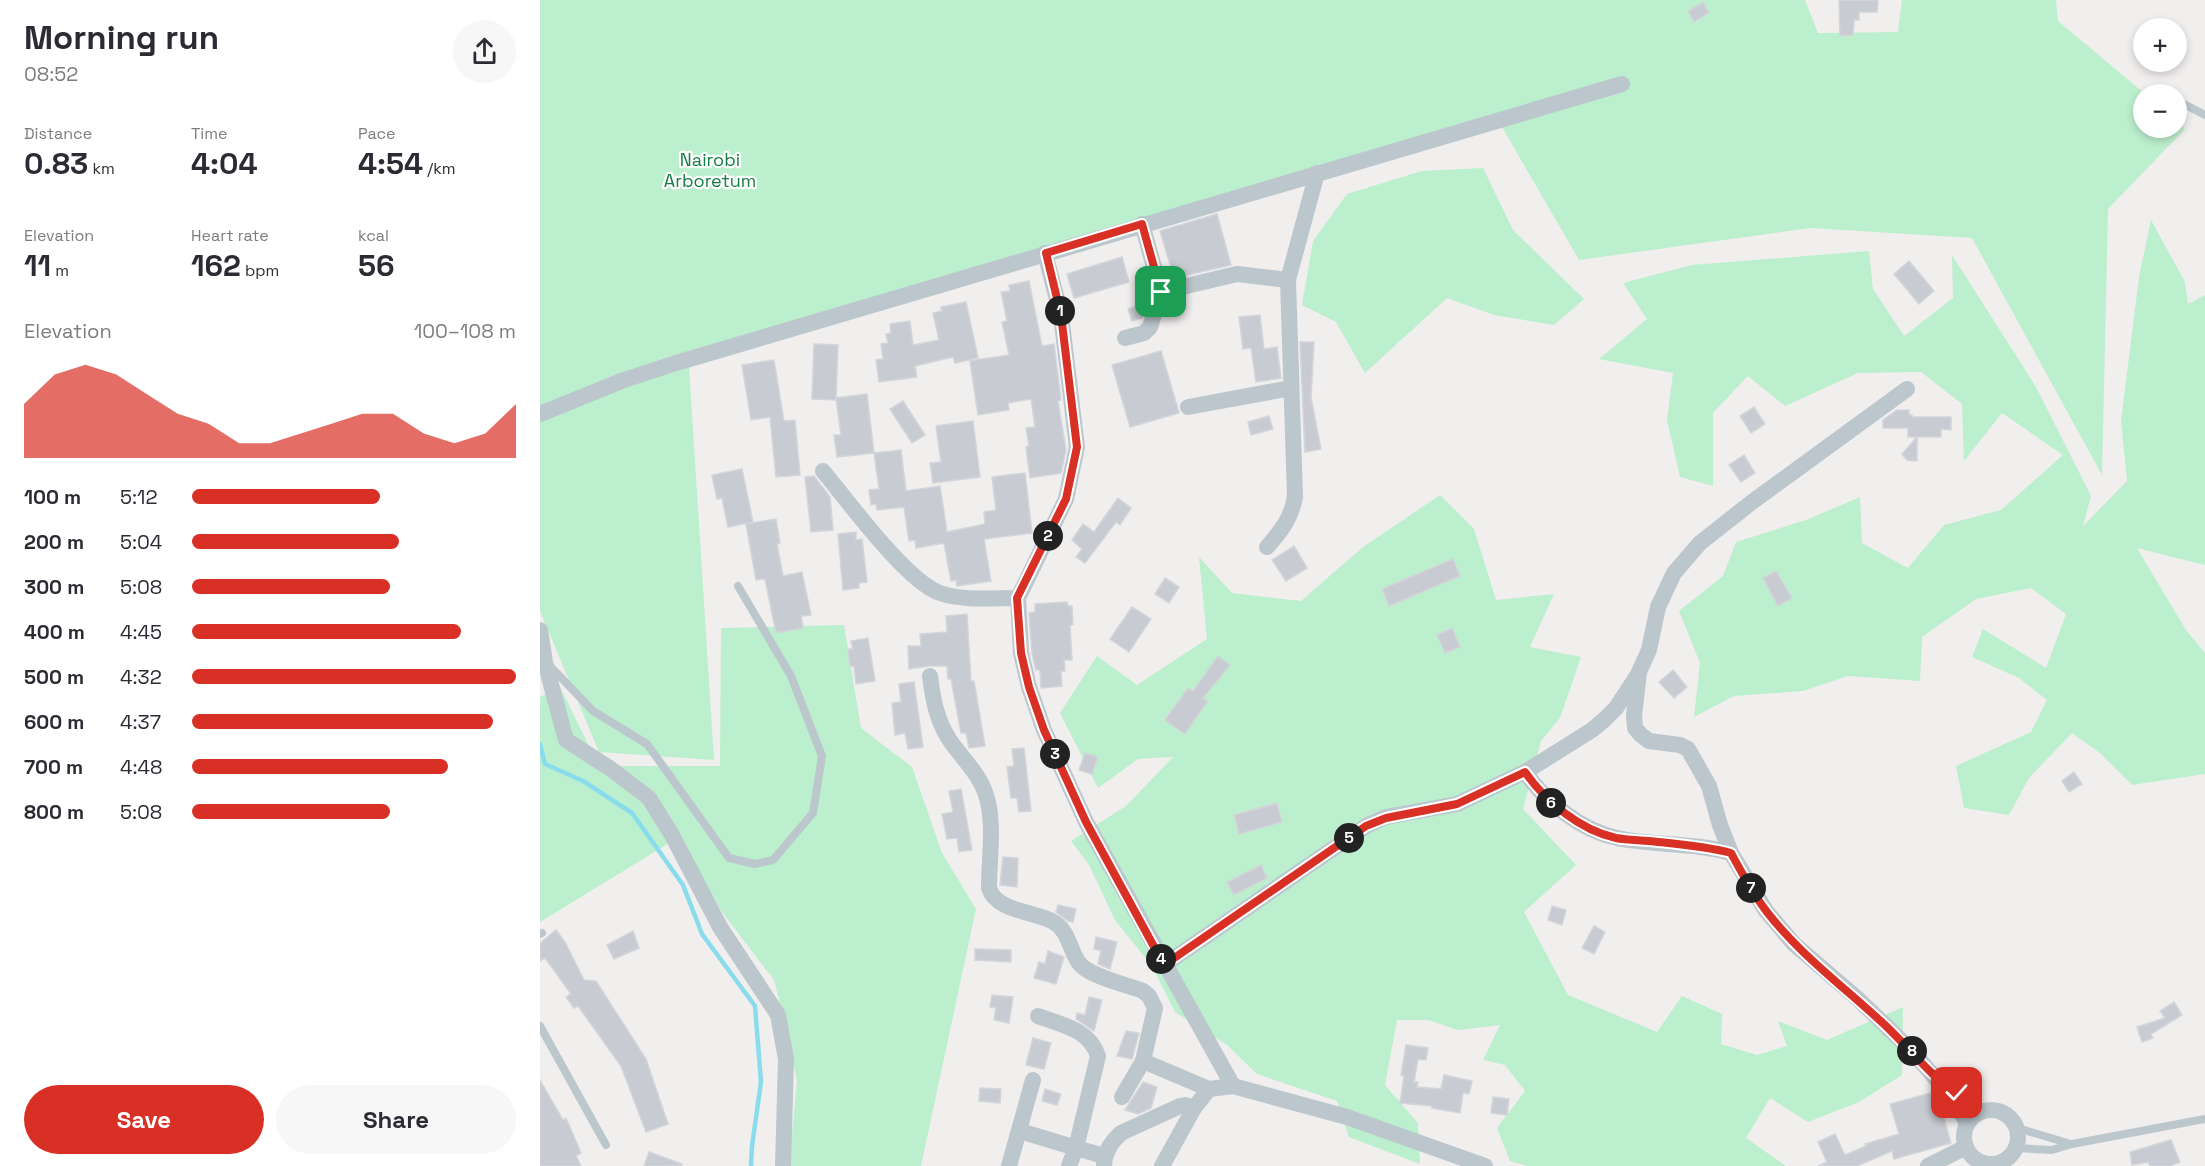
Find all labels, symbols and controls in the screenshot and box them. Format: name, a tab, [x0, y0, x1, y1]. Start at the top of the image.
text: Morning run	[24, 17, 219, 59]
map controls	[2133, 18, 2187, 138]
button: +	[2133, 18, 2187, 72]
button: share	[453, 20, 516, 83]
text: 08:52	[24, 61, 78, 87]
button: −	[2133, 84, 2187, 138]
text: Distance	[24, 123, 92, 144]
text: Time	[191, 123, 227, 144]
text: Pace	[358, 123, 395, 144]
text: 0.83	[24, 144, 88, 183]
text: 4:04	[191, 144, 258, 183]
text: 4:54	[358, 144, 423, 183]
park label: Nairobi Arboretum	[664, 148, 756, 192]
text: km	[88, 158, 115, 179]
text: /km	[423, 158, 456, 179]
text: Elevation	[24, 225, 94, 246]
text: Heart rate	[191, 225, 269, 246]
text: kcal	[358, 225, 389, 246]
text: 11	[24, 246, 51, 285]
text: 162	[191, 246, 241, 285]
text: 56	[358, 246, 395, 285]
text: m	[51, 260, 69, 281]
text: bpm	[241, 260, 279, 281]
pin	[1135, 266, 1186, 317]
icon: arrive	[1144, 275, 1177, 308]
pin: 1	[1045, 296, 1075, 326]
text: 1	[1056, 300, 1064, 321]
text: Elevation	[24, 318, 112, 344]
text: 100–108 m	[414, 318, 516, 344]
text: 100 m	[24, 484, 81, 510]
text: 5:12	[120, 484, 157, 510]
pin: 2	[1033, 521, 1063, 551]
text: 2	[1043, 525, 1053, 546]
text: 200 m	[24, 529, 84, 555]
text: 5:04	[120, 529, 162, 555]
text: 300 m	[24, 574, 84, 600]
text: 5:08	[120, 574, 162, 600]
text: 400 m	[24, 619, 85, 645]
text: 4:45	[120, 619, 162, 645]
text: 500 m	[24, 664, 84, 690]
text: 4:32	[120, 664, 162, 690]
text: 600 m	[24, 709, 84, 735]
text: 4:37	[120, 709, 161, 735]
pin: 3	[1040, 739, 1070, 769]
text: 3	[1050, 743, 1060, 764]
text: 700 m	[24, 754, 83, 780]
text: 4:48	[120, 754, 163, 780]
pin: 6	[1536, 788, 1566, 818]
text: 6	[1546, 792, 1556, 813]
text: 800 m	[24, 799, 84, 825]
text: 5:08	[120, 799, 162, 825]
pin: 5	[1334, 823, 1364, 853]
text: 5	[1344, 827, 1354, 848]
pin: 7	[1736, 873, 1766, 903]
text: 7	[1747, 877, 1755, 898]
pin: 4	[1146, 944, 1176, 974]
text: 4	[1156, 948, 1166, 969]
pin: 8	[1897, 1036, 1927, 1066]
text: 8	[1907, 1040, 1917, 1061]
pin	[1931, 1067, 1982, 1118]
icon: check	[1940, 1076, 1973, 1109]
button: Save	[24, 1085, 264, 1154]
button: Share	[276, 1085, 516, 1154]

